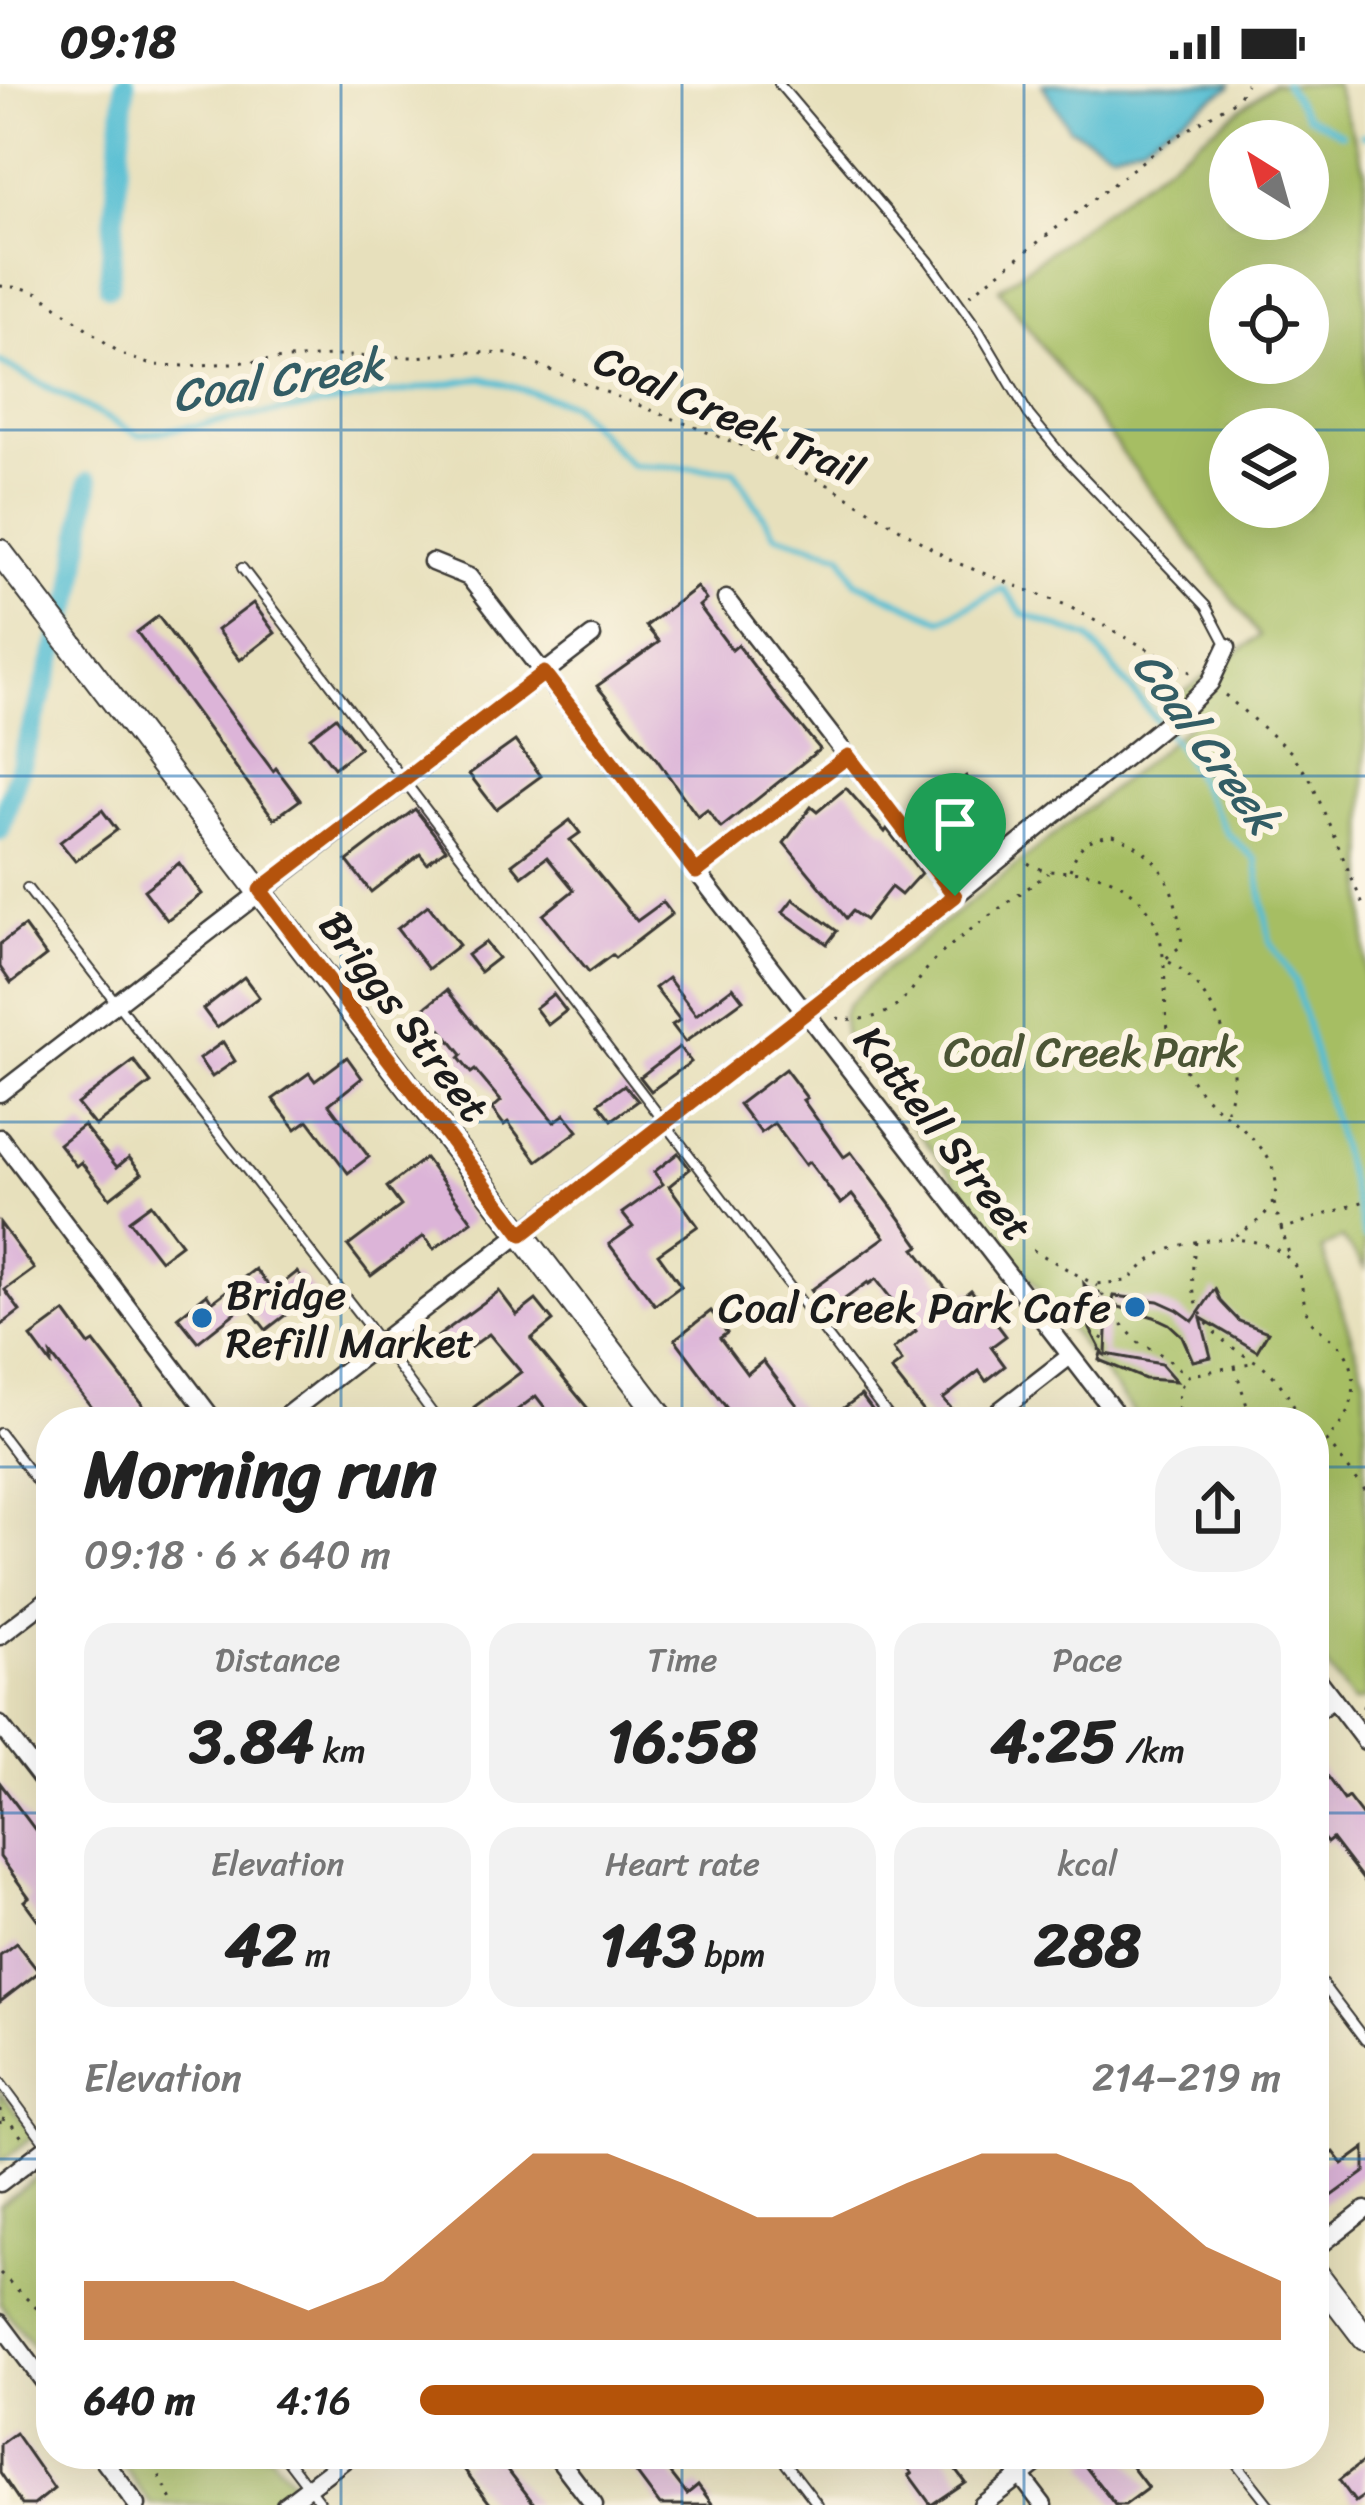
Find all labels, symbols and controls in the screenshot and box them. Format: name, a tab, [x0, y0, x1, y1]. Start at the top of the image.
text: 09:18	[60, 2, 176, 82]
north arrow	[1209, 120, 1329, 240]
map controls	[1209, 120, 1329, 528]
button: locate	[1209, 264, 1329, 384]
water label: Coal Creek	[167, 323, 392, 436]
street label: Coal Creek Trail	[582, 323, 877, 509]
button: layers	[1209, 408, 1329, 528]
water label: Coal Creek	[1111, 633, 1302, 854]
pin	[904, 773, 1006, 896]
icon: arrive	[922, 791, 988, 857]
street label: Briggs Street	[299, 894, 509, 1139]
street label: Kattell Street	[834, 1008, 1052, 1259]
park label: Coal Creek Park	[944, 1015, 1238, 1089]
place label: Bridge Refill Market	[226, 1258, 474, 1380]
place label: Coal Creek Park Cafe	[718, 1271, 1111, 1345]
marker: Coal Creek Park Cafe	[1122, 1294, 1148, 1320]
marker: Bridge Refill Market	[189, 1305, 215, 1331]
text: Morning run	[84, 1416, 437, 1533]
button: share	[1155, 1446, 1281, 1572]
text: 09:18 · 6 × 640 m	[84, 1520, 391, 1589]
text: Distance	[215, 1631, 340, 1689]
text: Time	[648, 1631, 717, 1689]
text: Pace	[1052, 1631, 1123, 1689]
text: 3.84	[189, 1689, 314, 1795]
text: 16:58	[607, 1689, 758, 1795]
text: 4:25	[990, 1689, 1117, 1795]
text: km	[314, 1722, 366, 1780]
text: /km	[1117, 1722, 1185, 1780]
text: Elevation	[211, 1835, 344, 1893]
text: Heart rate	[605, 1835, 760, 1893]
text: kcal	[1058, 1835, 1117, 1893]
text: 42	[224, 1893, 297, 1999]
text: 143	[600, 1893, 696, 1999]
text: 288	[1034, 1893, 1141, 1999]
text: m	[297, 1926, 331, 1984]
text: bpm	[696, 1926, 765, 1984]
text: Elevation	[84, 2043, 242, 2112]
text: 214–219 m	[1092, 2043, 1281, 2112]
text: 640 m	[84, 2366, 195, 2435]
text: 4:16	[276, 2366, 351, 2435]

